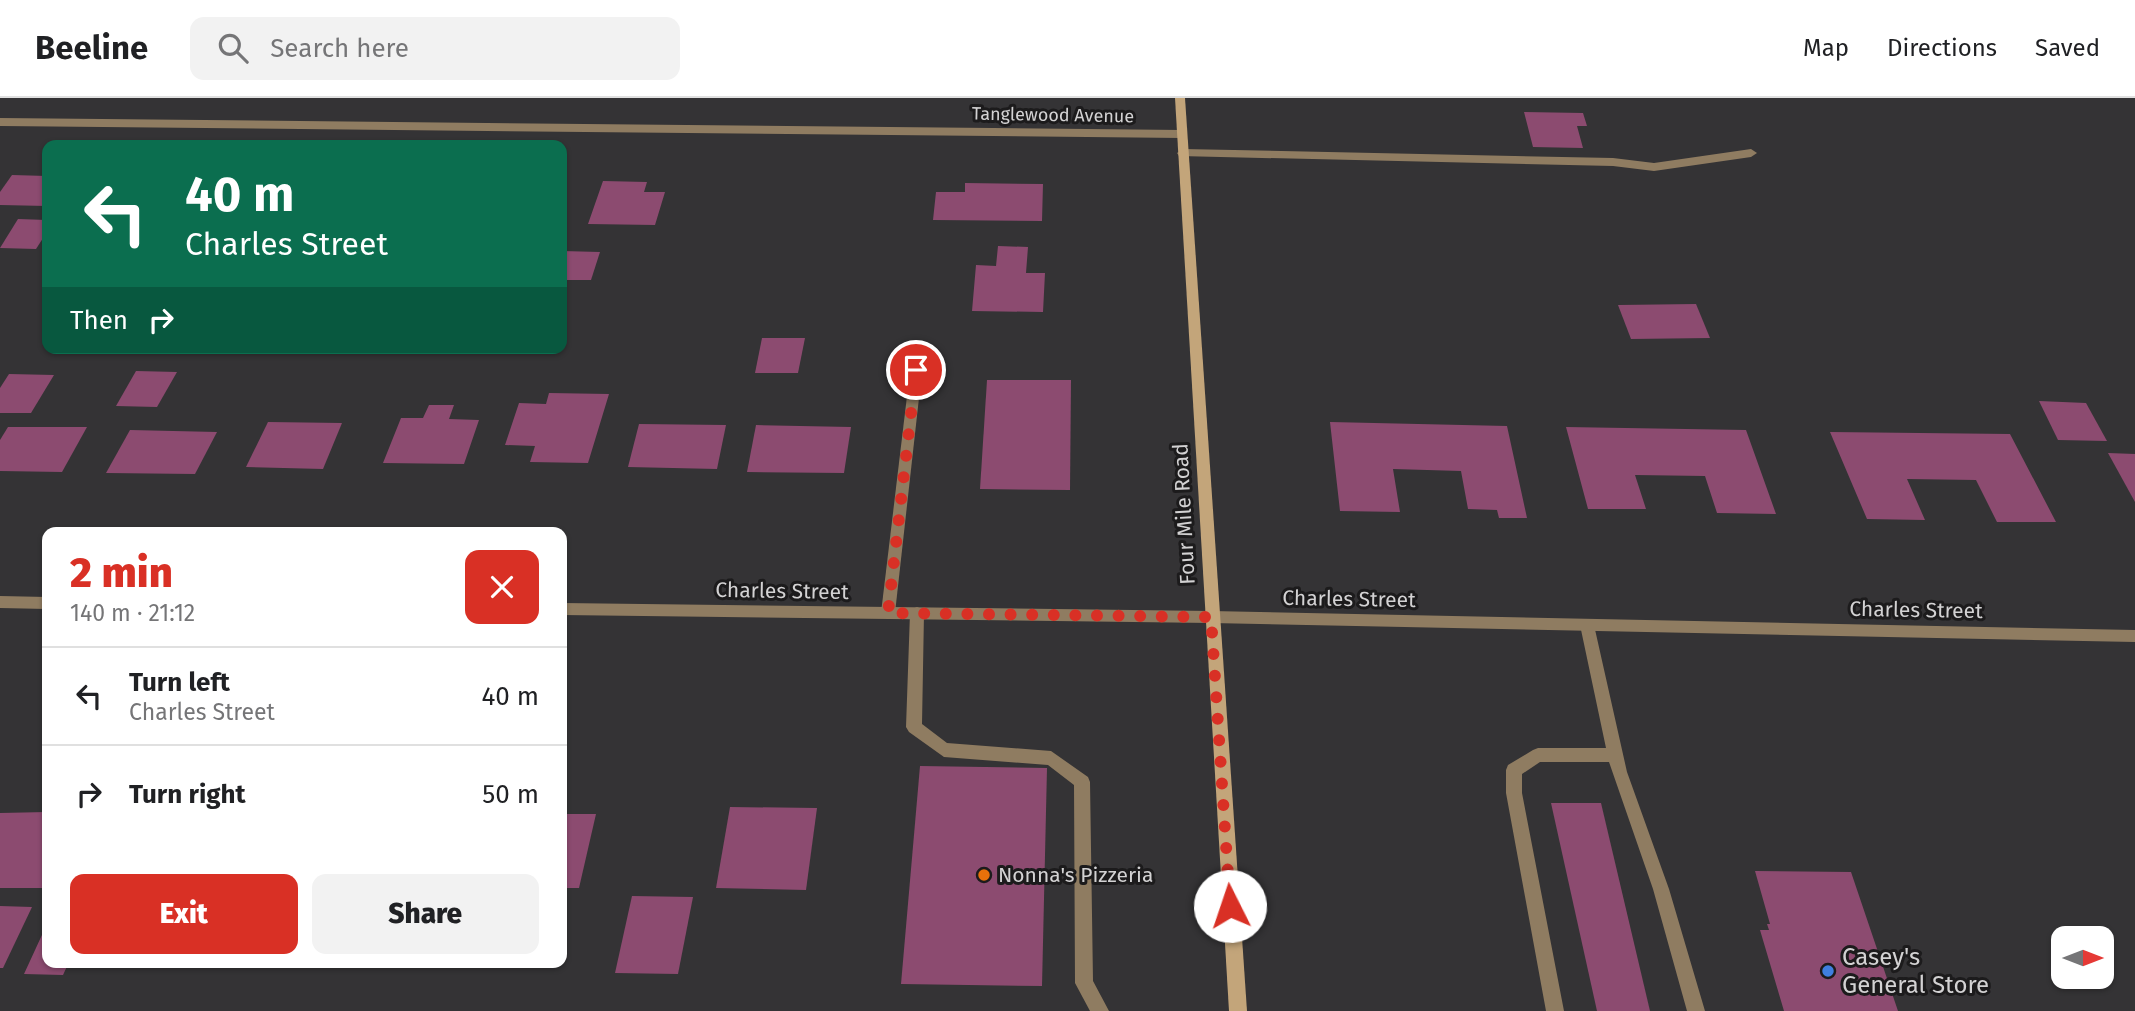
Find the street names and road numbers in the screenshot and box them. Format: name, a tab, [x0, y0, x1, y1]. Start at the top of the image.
street label: Tanglewood Avenue	[972, 103, 1134, 127]
street label: Four Mile Road	[1167, 443, 1201, 585]
street label: Charles Street	[715, 577, 849, 605]
street label: Charles Street	[1282, 585, 1416, 613]
street label: Charles Street	[1849, 596, 1983, 624]

